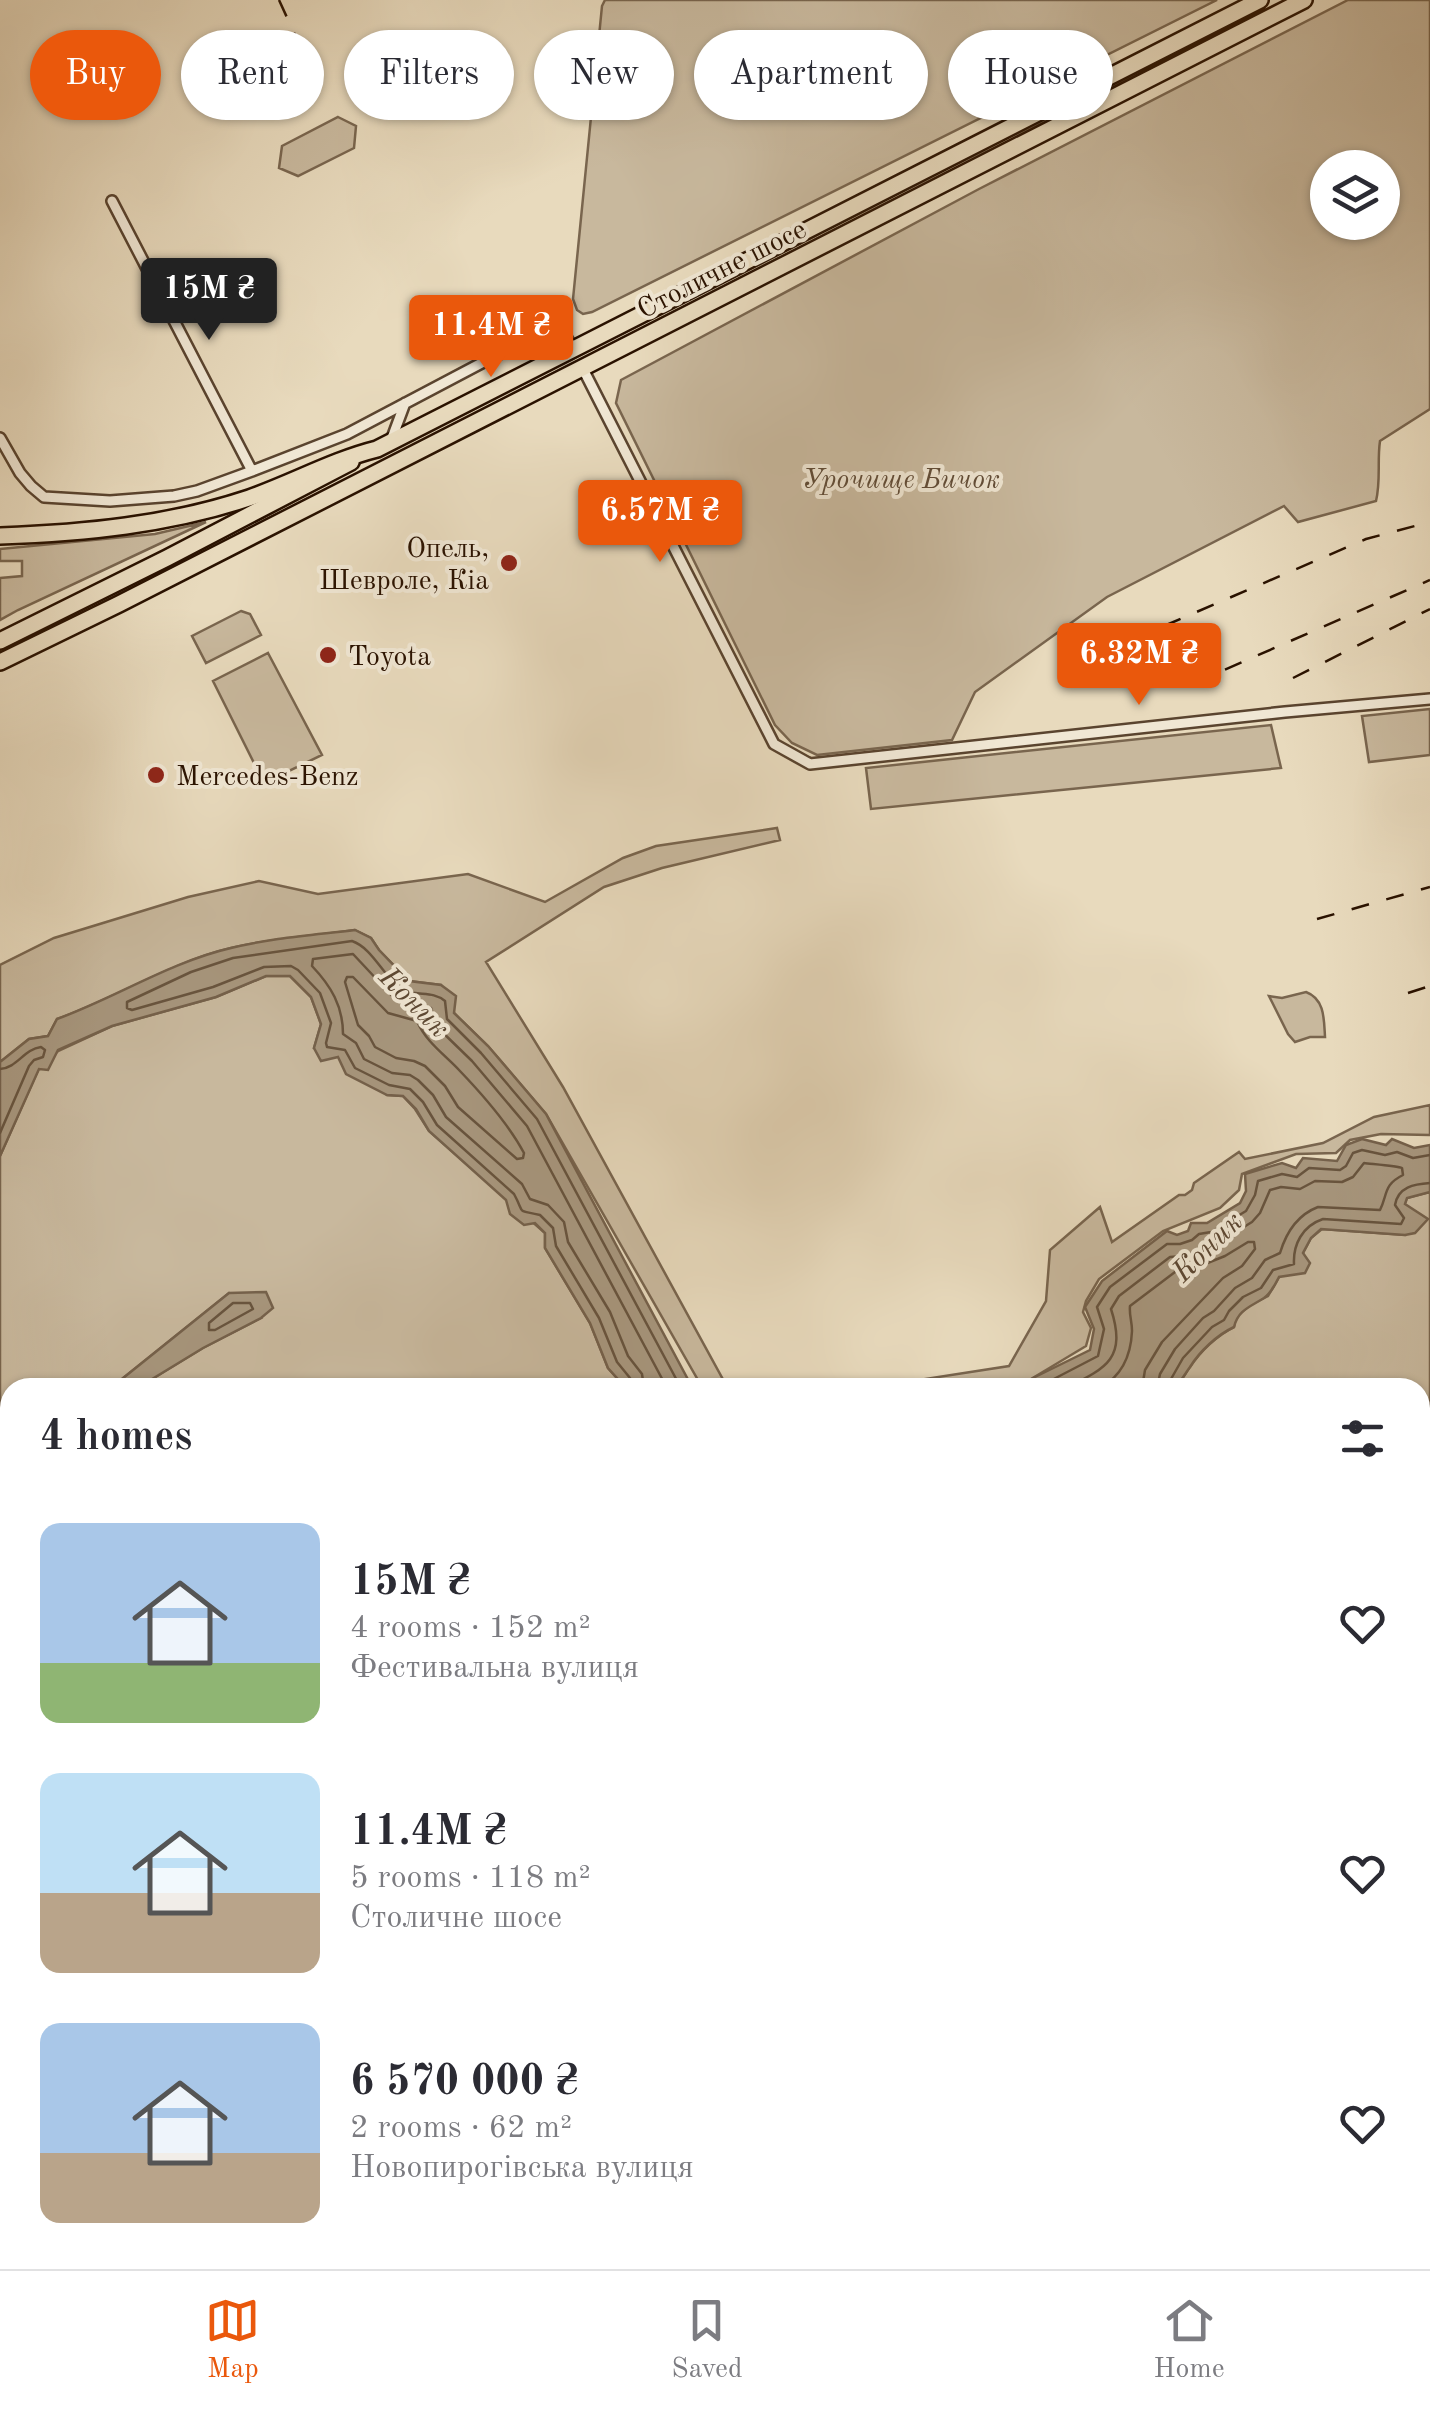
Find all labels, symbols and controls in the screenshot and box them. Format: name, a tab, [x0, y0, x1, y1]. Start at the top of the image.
chip: Buy	[30, 30, 161, 120]
chip: Rent	[181, 30, 324, 120]
chip: Filters	[344, 30, 514, 120]
chip: New	[534, 30, 674, 120]
chip: Apartment	[694, 30, 928, 120]
chip: House	[948, 30, 1113, 120]
map controls	[1310, 150, 1400, 240]
button: layers	[1310, 150, 1400, 240]
street label: Столичне шосе	[633, 216, 811, 325]
pin: 15M ₴	[139, 258, 279, 343]
text: 15M ₴	[163, 274, 255, 306]
pin: 11.4M ₴	[399, 295, 583, 380]
text: 11.4M ₴	[431, 311, 551, 343]
park label: Урочище Бичок	[802, 467, 1000, 495]
pin: 6.57M ₴	[568, 480, 752, 565]
text: 6.57M ₴	[600, 496, 720, 528]
place label: Опель, Шевроле, Кіа	[319, 536, 489, 596]
marker: Опель, Шевроле, Кіа	[498, 552, 520, 574]
pin: 6.32M ₴	[1047, 623, 1231, 708]
text: 6.32M ₴	[1079, 639, 1199, 671]
marker: Toyota	[317, 644, 339, 666]
place label: Toyota	[348, 644, 431, 672]
marker: Mercedes-Benz	[145, 764, 167, 786]
place label: Mercedes-Benz	[176, 764, 359, 792]
water label: Коник	[372, 962, 454, 1044]
water label: Коник	[1167, 1207, 1249, 1289]
icon: filters	[1335, 1411, 1390, 1466]
text: 4 homes	[40, 1417, 192, 1459]
text: 15M ₴	[350, 1562, 471, 1604]
icon: home	[120, 1563, 240, 1683]
icon: heart	[1335, 1596, 1390, 1651]
text: 4 rooms · 152 m²	[350, 1613, 591, 1645]
text: Фестивальна вулиця	[350, 1653, 639, 1685]
text: 11.4M ₴	[350, 1812, 507, 1854]
icon: home	[120, 1813, 240, 1933]
icon: heart	[1335, 1846, 1390, 1901]
text: 5 rooms · 118 m²	[350, 1863, 591, 1895]
text: Столичне шосе	[350, 1903, 562, 1935]
text: 6 570 000 ₴	[350, 2062, 579, 2104]
icon: home	[120, 2063, 240, 2183]
icon: heart	[1335, 2096, 1390, 2151]
text: 2 rooms · 62 m²	[350, 2113, 572, 2145]
text: Новопирогівська вулиця	[350, 2153, 694, 2185]
tab: Map	[205, 2293, 260, 2388]
tab: Saved	[671, 2293, 743, 2388]
tab: Home	[1153, 2293, 1225, 2388]

